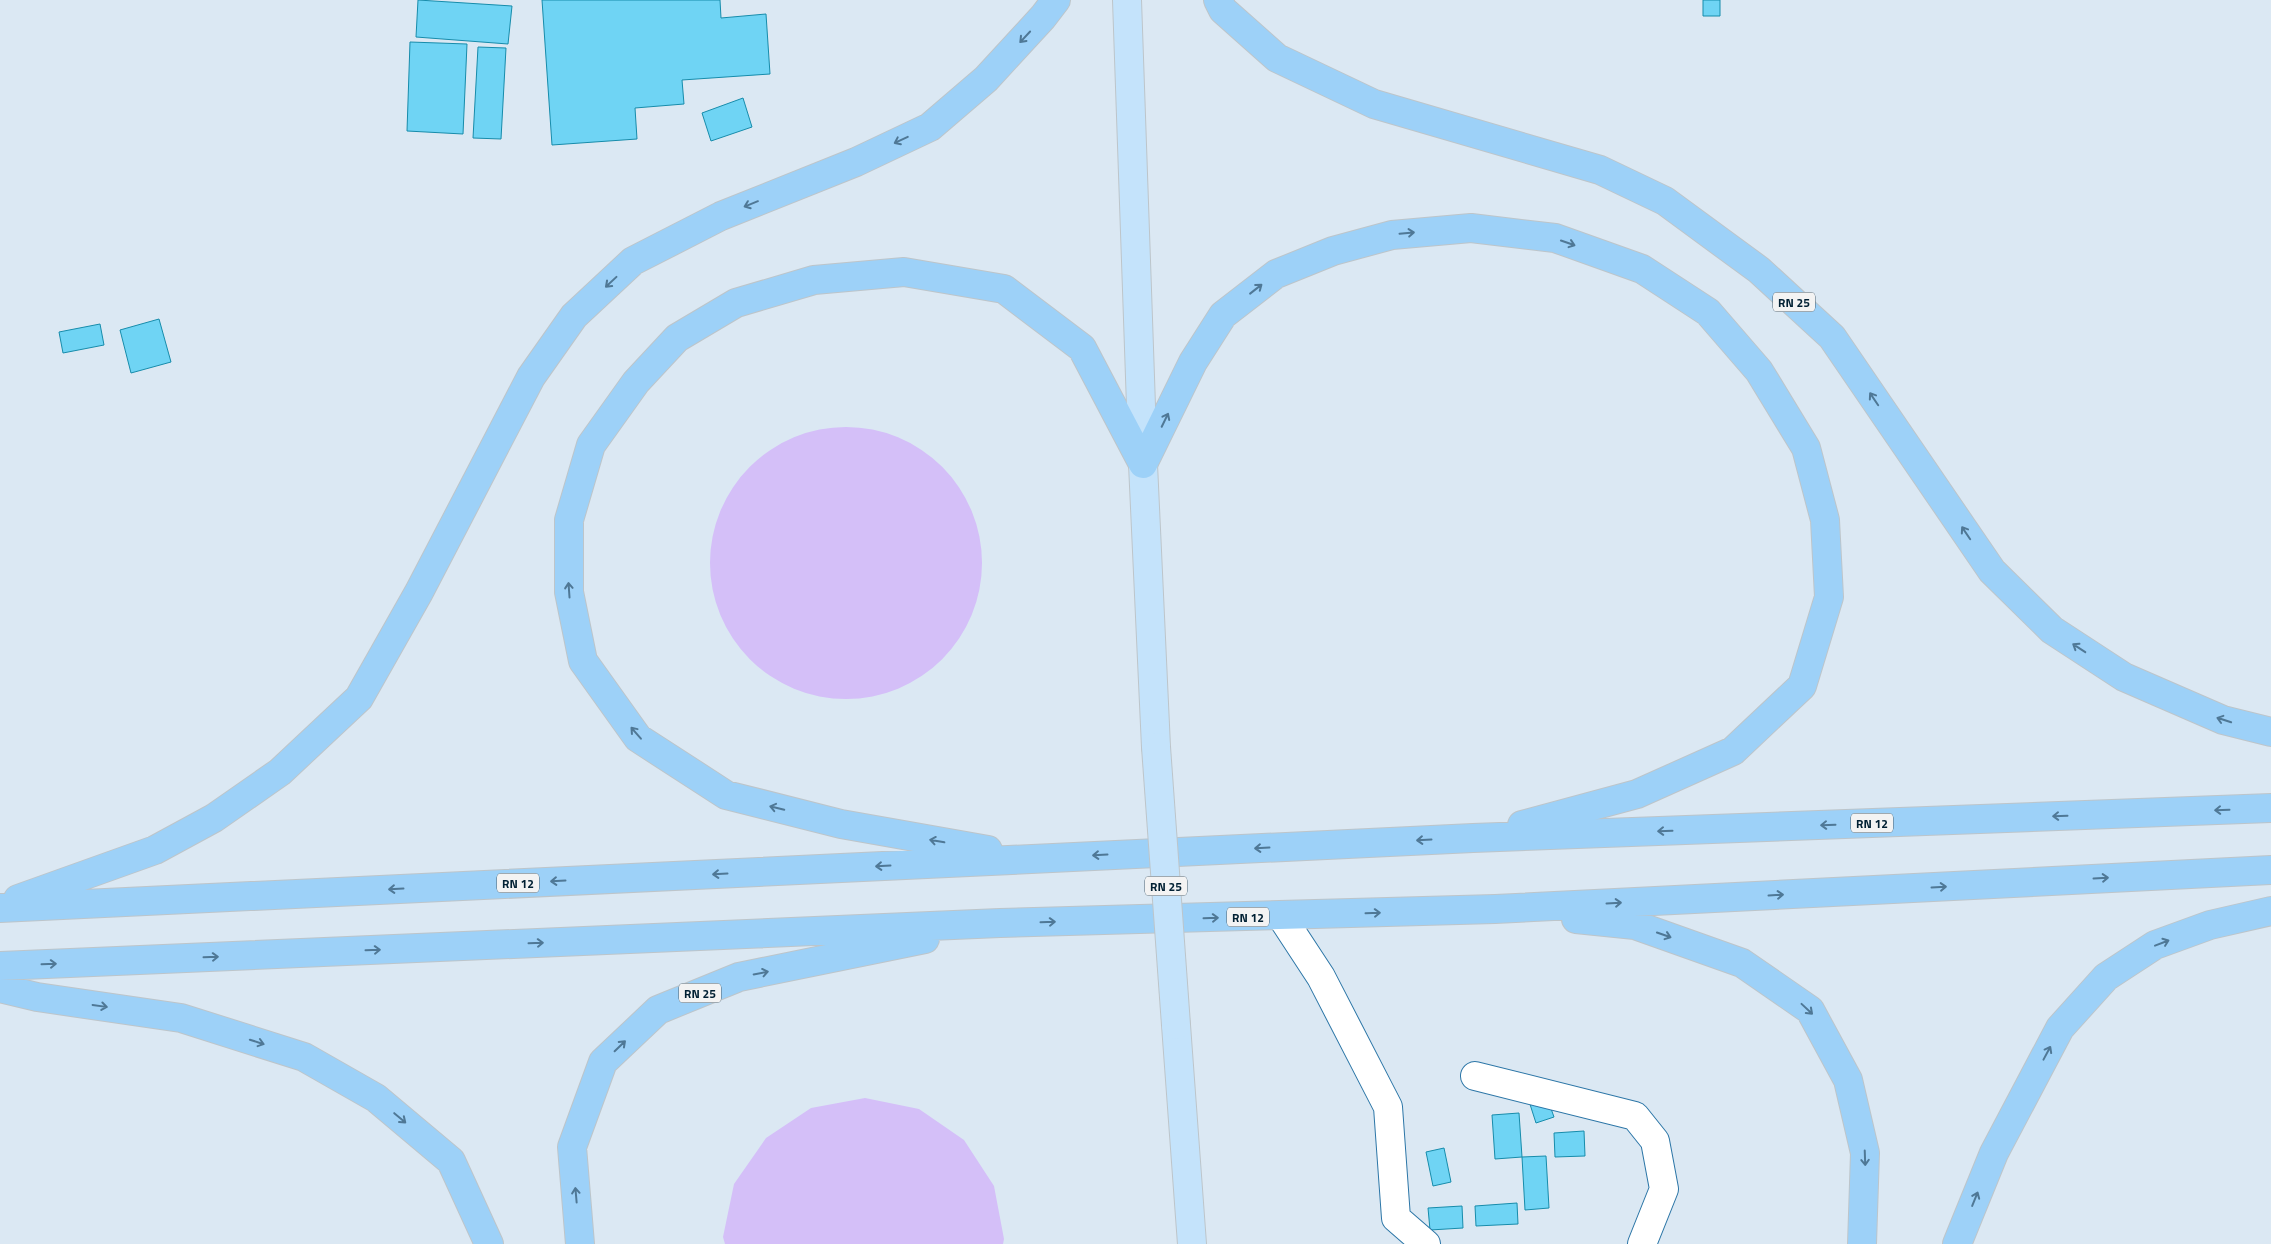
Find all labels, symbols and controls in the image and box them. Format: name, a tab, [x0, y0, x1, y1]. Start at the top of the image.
one-way arrow	[1019, 31, 1031, 44]
one-way arrow	[894, 136, 909, 146]
one-way arrow	[744, 199, 759, 209]
one-way arrow	[1398, 229, 1414, 238]
one-way arrow	[1559, 239, 1575, 248]
one-way arrow	[604, 276, 617, 288]
one-way arrow	[1249, 284, 1262, 295]
road number: RN 25	[1773, 292, 1815, 312]
one-way arrow	[1869, 392, 1879, 406]
one-way arrow	[1160, 413, 1170, 428]
one-way arrow	[1961, 526, 1971, 540]
one-way arrow	[565, 582, 574, 598]
one-way arrow	[2072, 642, 2086, 653]
one-way arrow	[2216, 714, 2232, 724]
one-way arrow	[630, 727, 641, 740]
one-way arrow	[770, 802, 786, 812]
one-way arrow	[2215, 805, 2231, 815]
one-way arrow	[2052, 811, 2068, 821]
road number: RN 12	[1851, 814, 1893, 832]
one-way arrow	[1820, 820, 1836, 829]
one-way arrow	[1657, 826, 1673, 835]
one-way arrow	[929, 835, 945, 845]
one-way arrow	[1416, 836, 1432, 845]
one-way arrow	[1254, 843, 1270, 852]
one-way arrow	[1092, 851, 1108, 860]
one-way arrow	[875, 861, 891, 870]
one-way arrow	[713, 869, 729, 878]
road number: RN 12	[497, 874, 539, 892]
one-way arrow	[2093, 874, 2109, 883]
road number: RN 25	[1145, 876, 1187, 896]
one-way arrow	[550, 877, 566, 886]
one-way arrow	[1930, 882, 1946, 891]
one-way arrow	[388, 885, 404, 894]
one-way arrow	[1768, 890, 1784, 900]
one-way arrow	[1606, 899, 1622, 908]
road number: RN 12	[1227, 908, 1269, 926]
one-way arrow	[1365, 908, 1381, 918]
one-way arrow	[1203, 913, 1219, 922]
one-way arrow	[1040, 917, 1056, 927]
one-way arrow	[1656, 931, 1671, 940]
one-way arrow	[528, 938, 544, 948]
one-way arrow	[2153, 938, 2169, 947]
one-way arrow	[365, 945, 381, 955]
one-way arrow	[203, 952, 219, 961]
one-way arrow	[40, 959, 56, 968]
one-way arrow	[753, 968, 769, 977]
road number: RN 25	[679, 984, 721, 1002]
one-way arrow	[91, 1001, 107, 1011]
one-way arrow	[1801, 1003, 1813, 1015]
one-way arrow	[249, 1038, 265, 1048]
one-way arrow	[614, 1040, 626, 1052]
one-way arrow	[2043, 1046, 2052, 1061]
one-way arrow	[393, 1112, 406, 1124]
one-way arrow	[1860, 1149, 1869, 1165]
one-way arrow	[571, 1188, 581, 1204]
one-way arrow	[1971, 1192, 1981, 1207]

